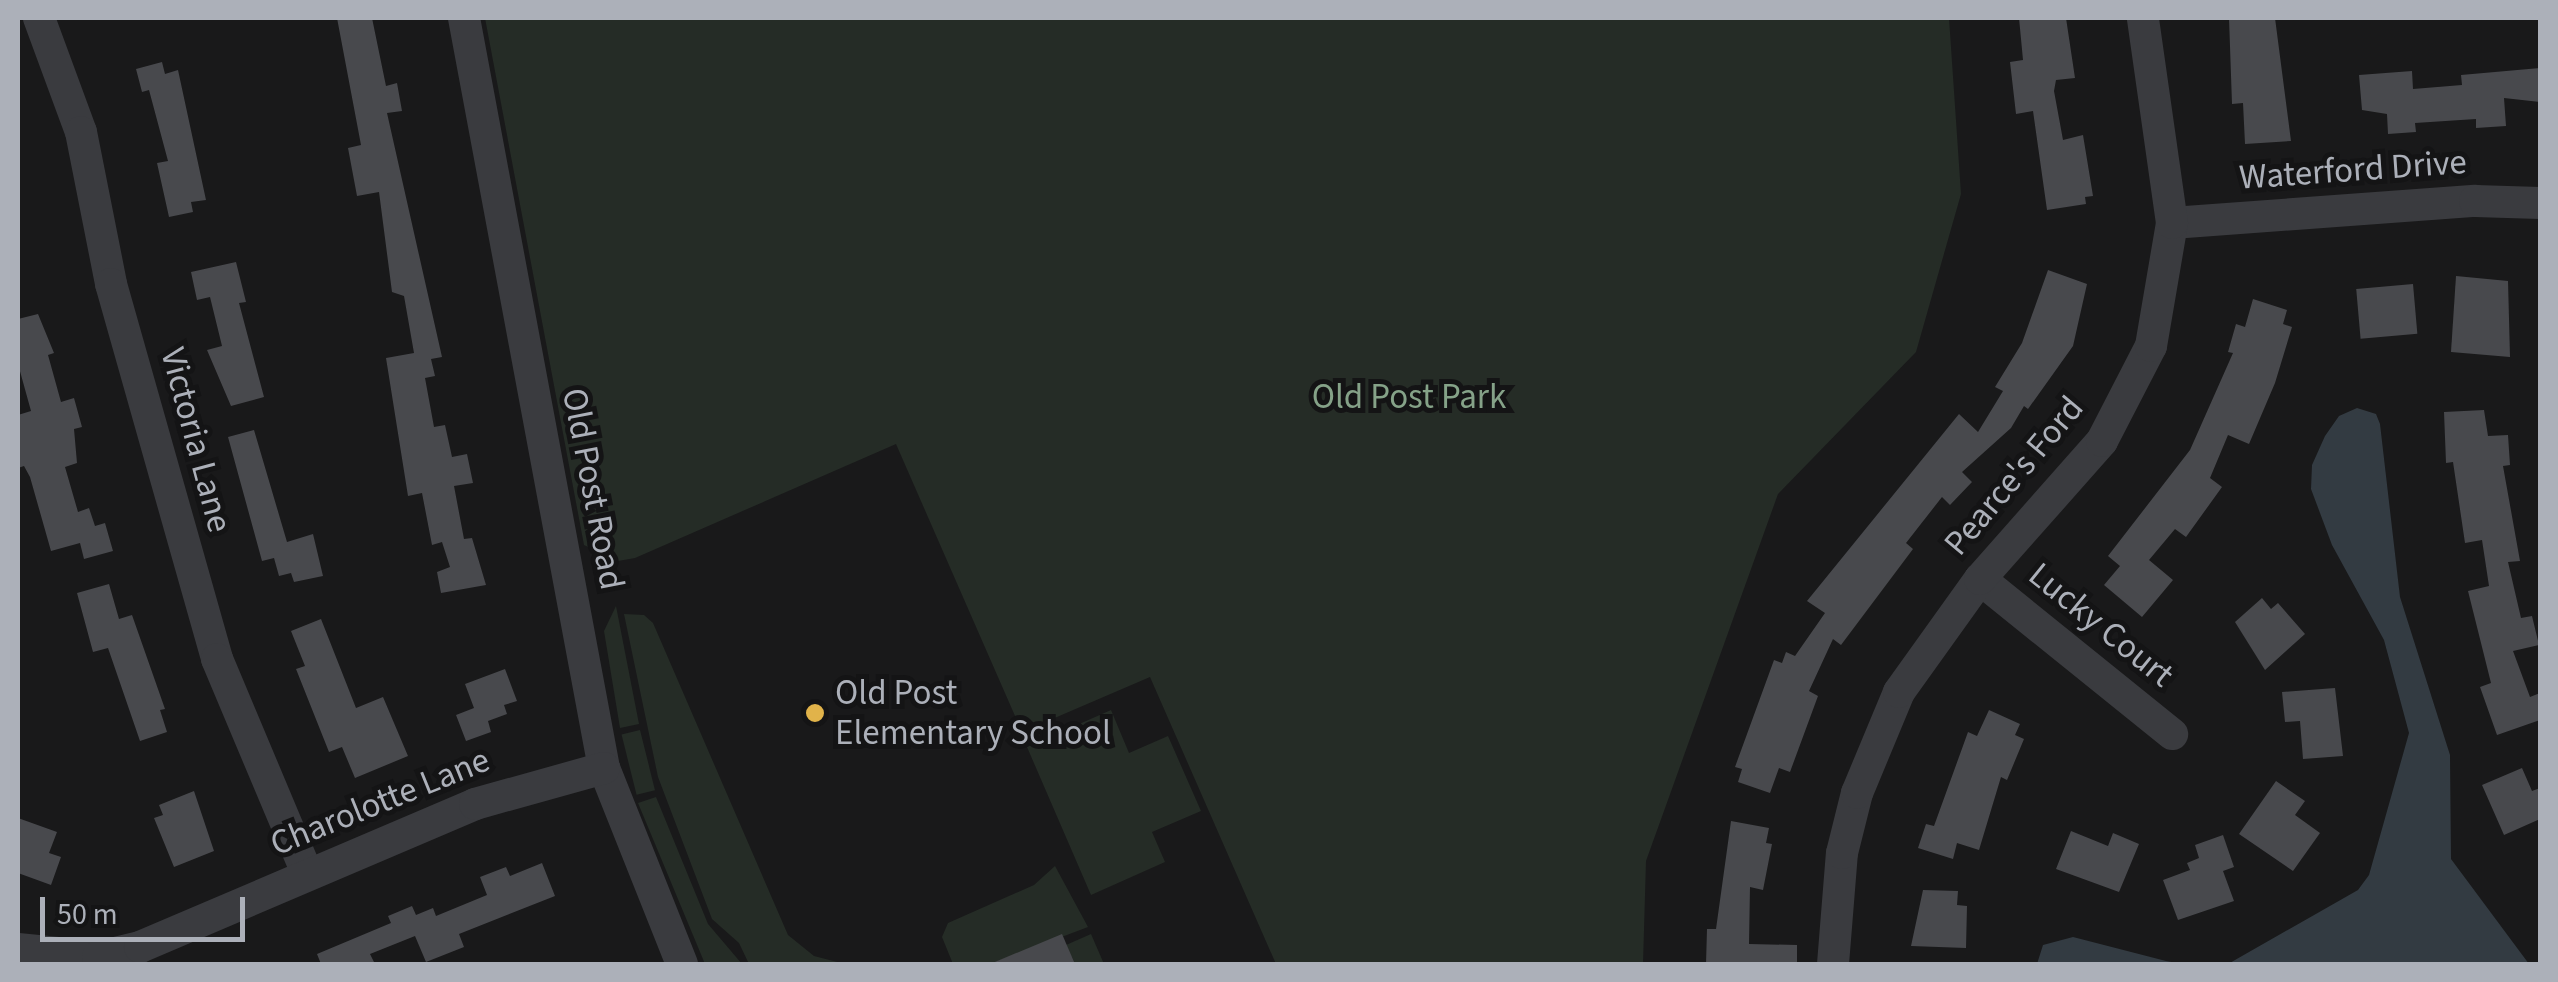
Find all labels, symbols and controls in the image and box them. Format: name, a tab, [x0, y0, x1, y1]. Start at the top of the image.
street label: Waterford Drive	[2238, 141, 2468, 199]
street label: Victoria Lane	[151, 343, 241, 537]
park label: Old Post Park	[1312, 376, 1506, 418]
street label: Old Post Road	[553, 385, 633, 593]
street label: Pearce's Ford	[1935, 388, 2093, 564]
street label: Lucky Court	[2020, 554, 2182, 696]
place label: Old Post Elementary School	[835, 672, 1111, 754]
marker: Old Post Elementary School	[804, 702, 826, 724]
street label: Charolotte Lane	[264, 739, 496, 865]
scale bar	[45, 877, 250, 939]
text: 50 m	[57, 893, 118, 936]

